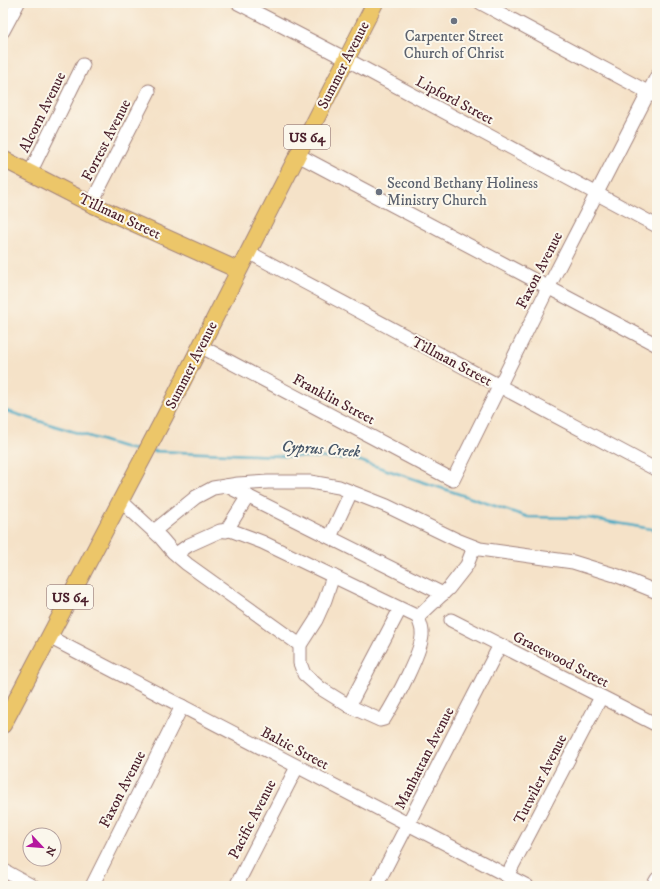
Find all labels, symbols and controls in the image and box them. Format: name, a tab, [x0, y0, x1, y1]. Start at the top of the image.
marker: Carpenter Street Church of Christ	[449, 16, 459, 26]
street label: Summer Avenue	[313, 18, 374, 112]
place label: Carpenter Street Church of Christ	[404, 27, 504, 63]
street label: Alcorn Avenue	[15, 69, 70, 156]
street label: Lipford Street	[412, 72, 497, 129]
street label: Forrest Avenue	[78, 96, 135, 184]
road number: US 64	[284, 125, 330, 149]
place label: Second Bethany Holiness Ministry Church	[387, 174, 538, 210]
marker: Second Bethany Holiness Ministry Church	[374, 187, 384, 197]
street label: Tillman Street	[76, 189, 164, 244]
street label: Faxon Avenue	[512, 228, 567, 312]
street label: Summer Avenue	[161, 318, 222, 412]
street label: Tillman Street	[408, 332, 495, 391]
street label: Franklin Street	[289, 370, 378, 429]
water label: Cyprus Creek	[281, 436, 361, 462]
road number: US 64	[47, 585, 93, 609]
street label: Gracewood Street	[509, 627, 612, 692]
street label: Manhattan Avenue	[390, 704, 458, 813]
street label: Baltic Street	[258, 723, 332, 774]
street label: Tutwiler Avenue	[510, 731, 571, 827]
street label: Faxon Avenue	[95, 747, 150, 831]
street label: Pacific Avenue	[224, 776, 281, 862]
north arrow	[22, 827, 62, 867]
text: N	[42, 844, 58, 858]

